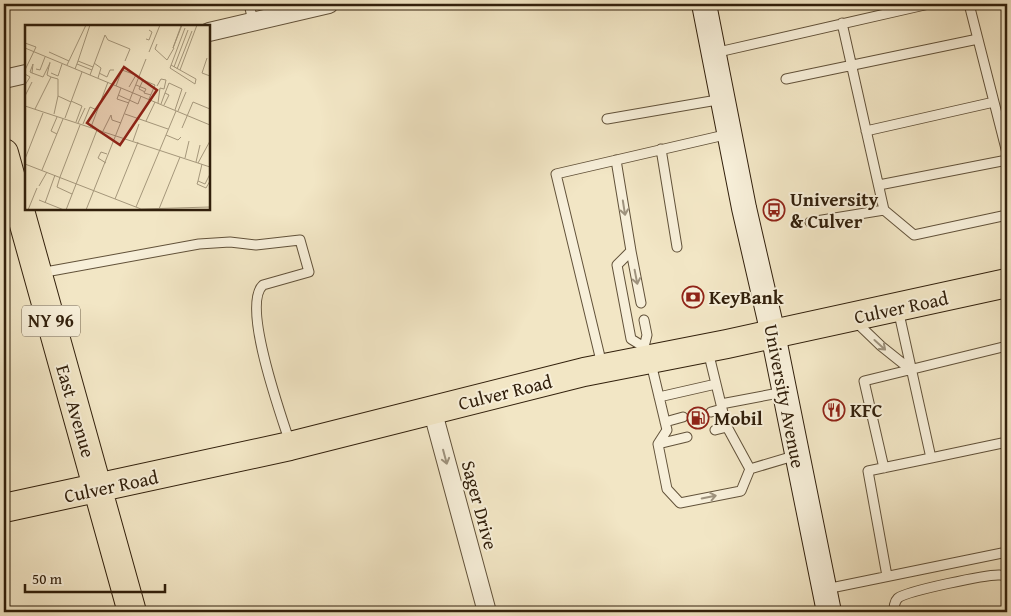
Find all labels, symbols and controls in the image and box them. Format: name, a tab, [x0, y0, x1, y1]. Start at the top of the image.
inset map	[25, 25, 210, 210]
place label: University & Culver	[790, 185, 879, 235]
bus stop icon: University & Culver	[762, 198, 786, 222]
one-way arrow	[620, 199, 630, 215]
one-way arrow	[632, 269, 641, 285]
place label: KeyBank	[709, 283, 784, 311]
street label: Culver Road	[851, 283, 952, 331]
bank icon: KeyBank	[681, 285, 705, 309]
road number: NY 96	[22, 306, 80, 336]
street label: University Avenue	[757, 322, 813, 470]
one-way arrow	[874, 339, 887, 351]
street label: East Avenue	[49, 361, 103, 461]
street label: Culver Road	[455, 367, 556, 417]
place label: KFC	[850, 396, 883, 424]
restaurant icon: KFC	[822, 398, 846, 422]
place label: Mobil	[714, 404, 763, 432]
fuel station icon: Mobil	[686, 406, 710, 430]
one-way arrow	[441, 448, 450, 464]
street label: Sager Drive	[455, 457, 505, 553]
street label: Culver Road	[61, 462, 162, 510]
one-way arrow	[700, 492, 716, 501]
scale bar	[25, 561, 165, 593]
text: 50 m	[32, 568, 63, 589]

